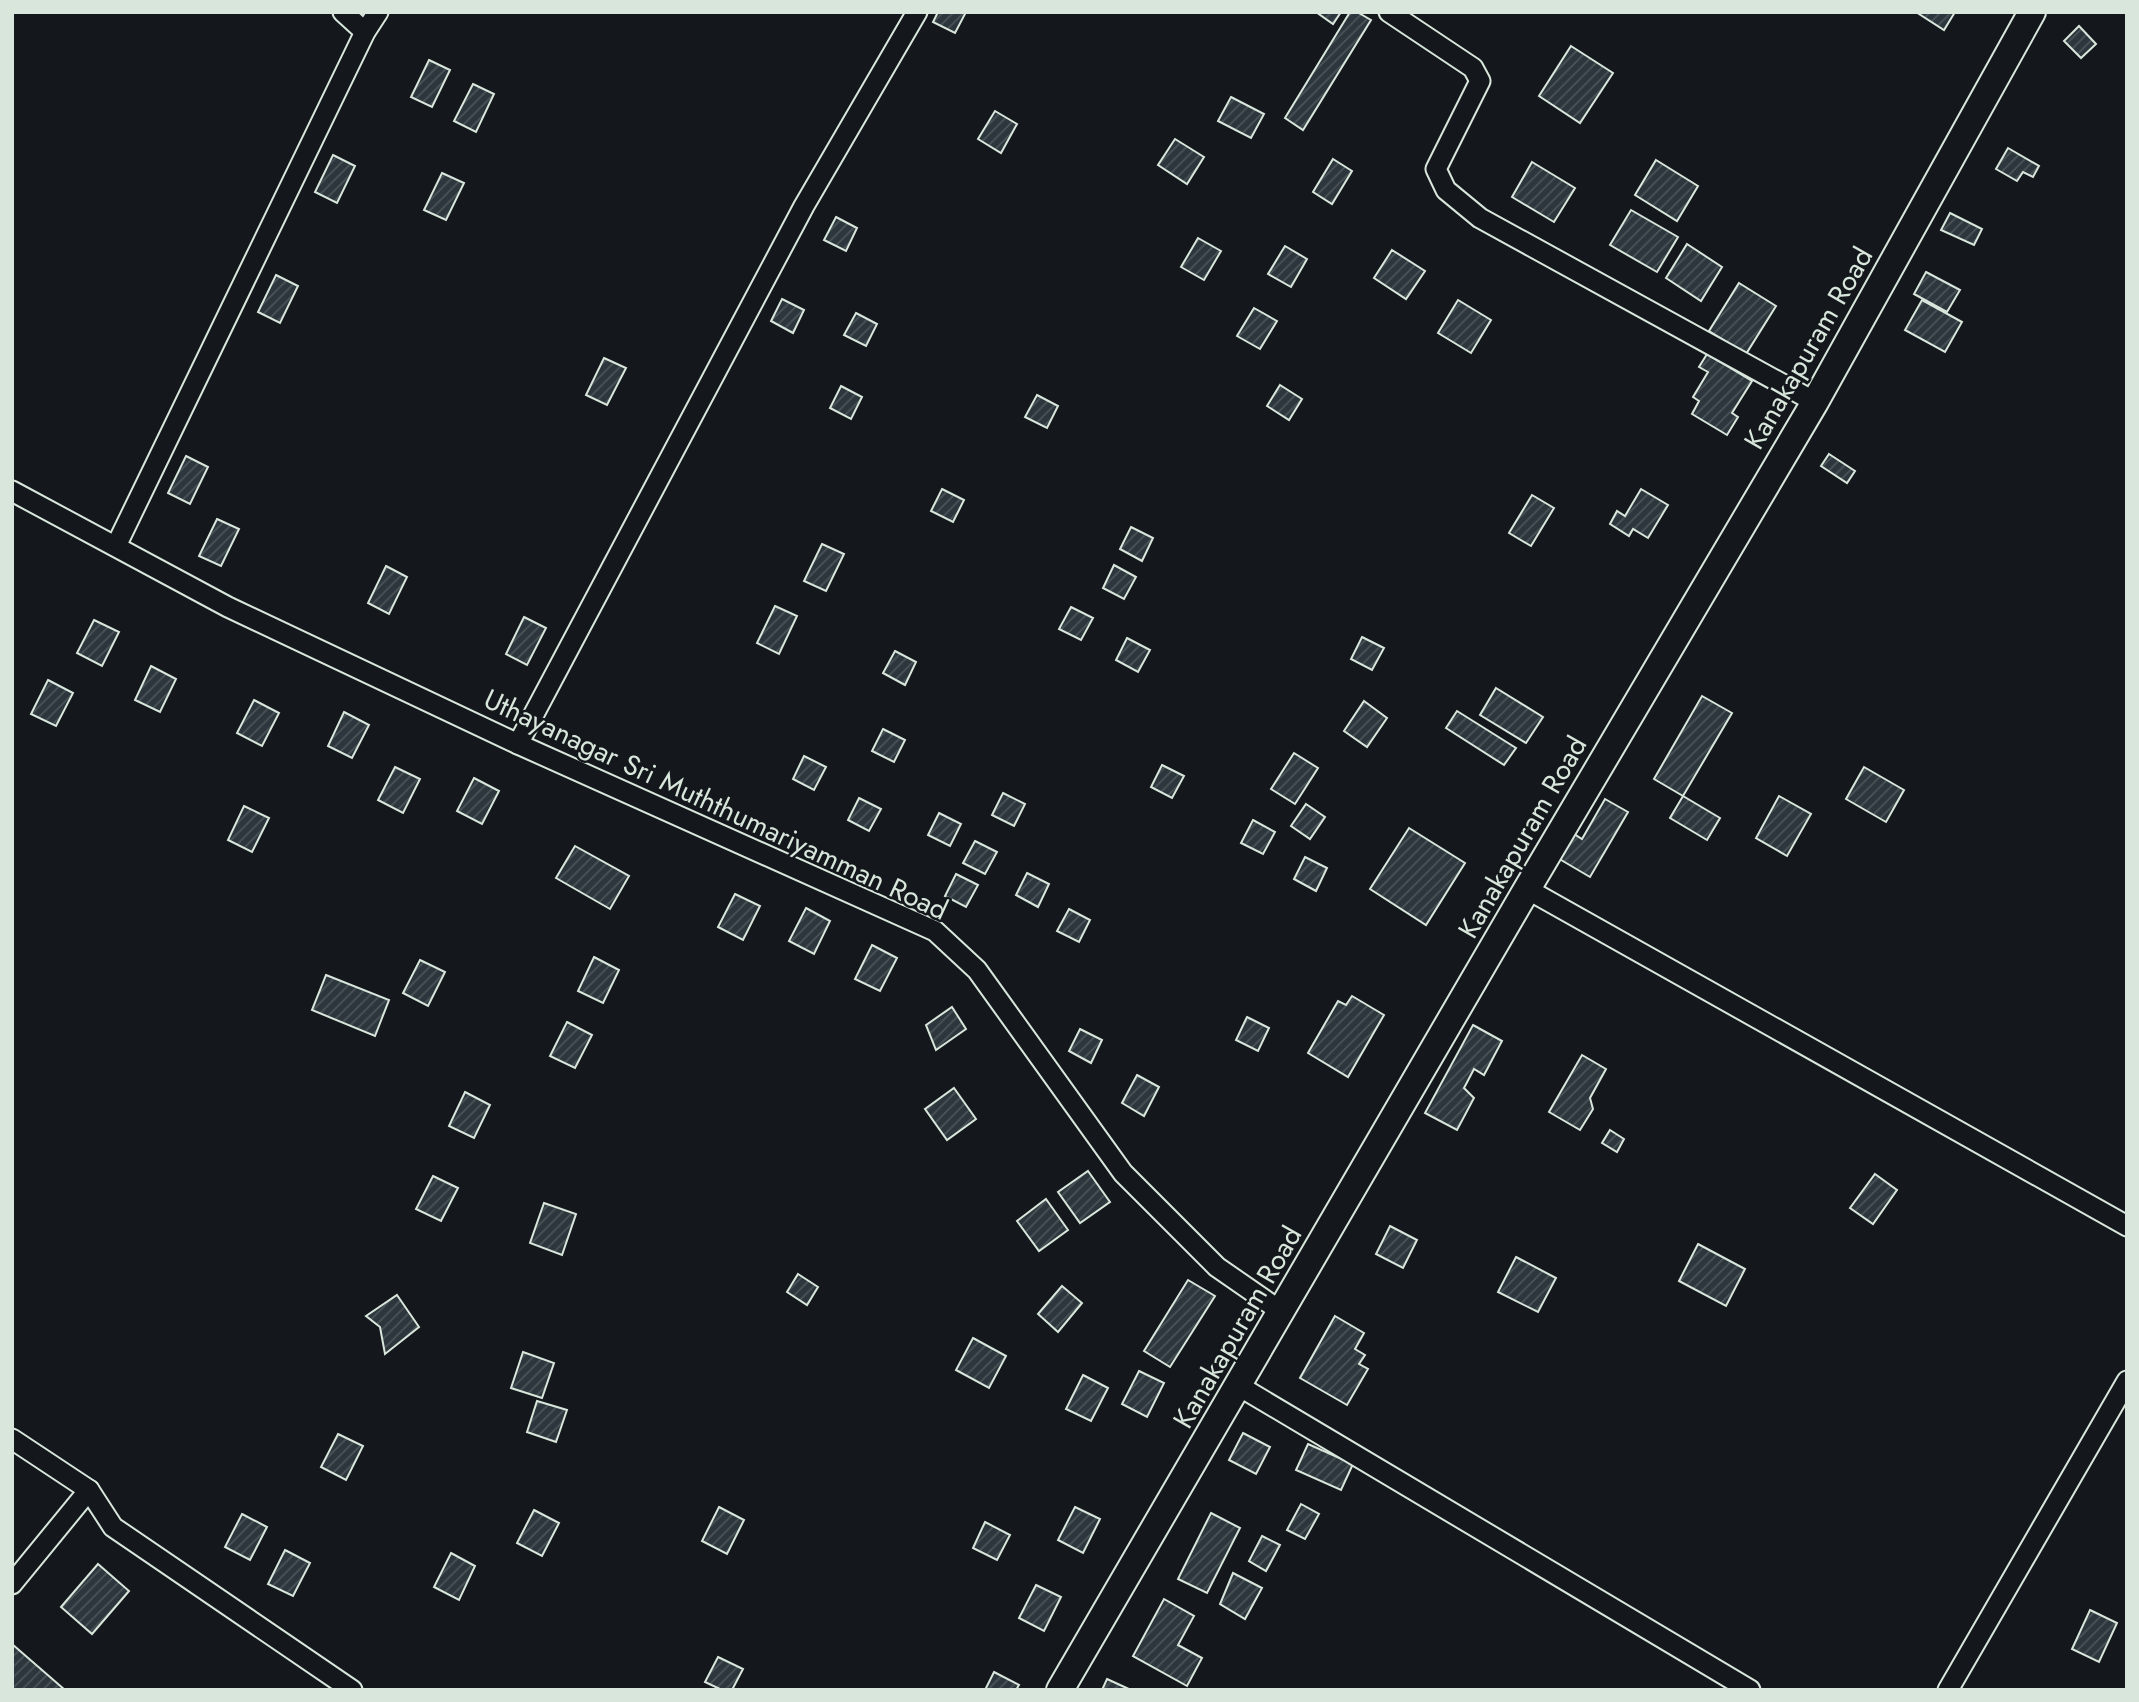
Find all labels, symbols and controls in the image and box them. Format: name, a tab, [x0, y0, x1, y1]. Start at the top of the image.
street label: Kanakapuram Road	[1734, 239, 1883, 457]
street label: Uthayanagar Sri Muththumariyamman Road	[477, 679, 955, 930]
street label: Kanakapuram Road	[1448, 728, 1597, 946]
street label: Kanakapuram Road	[1163, 1218, 1312, 1436]

